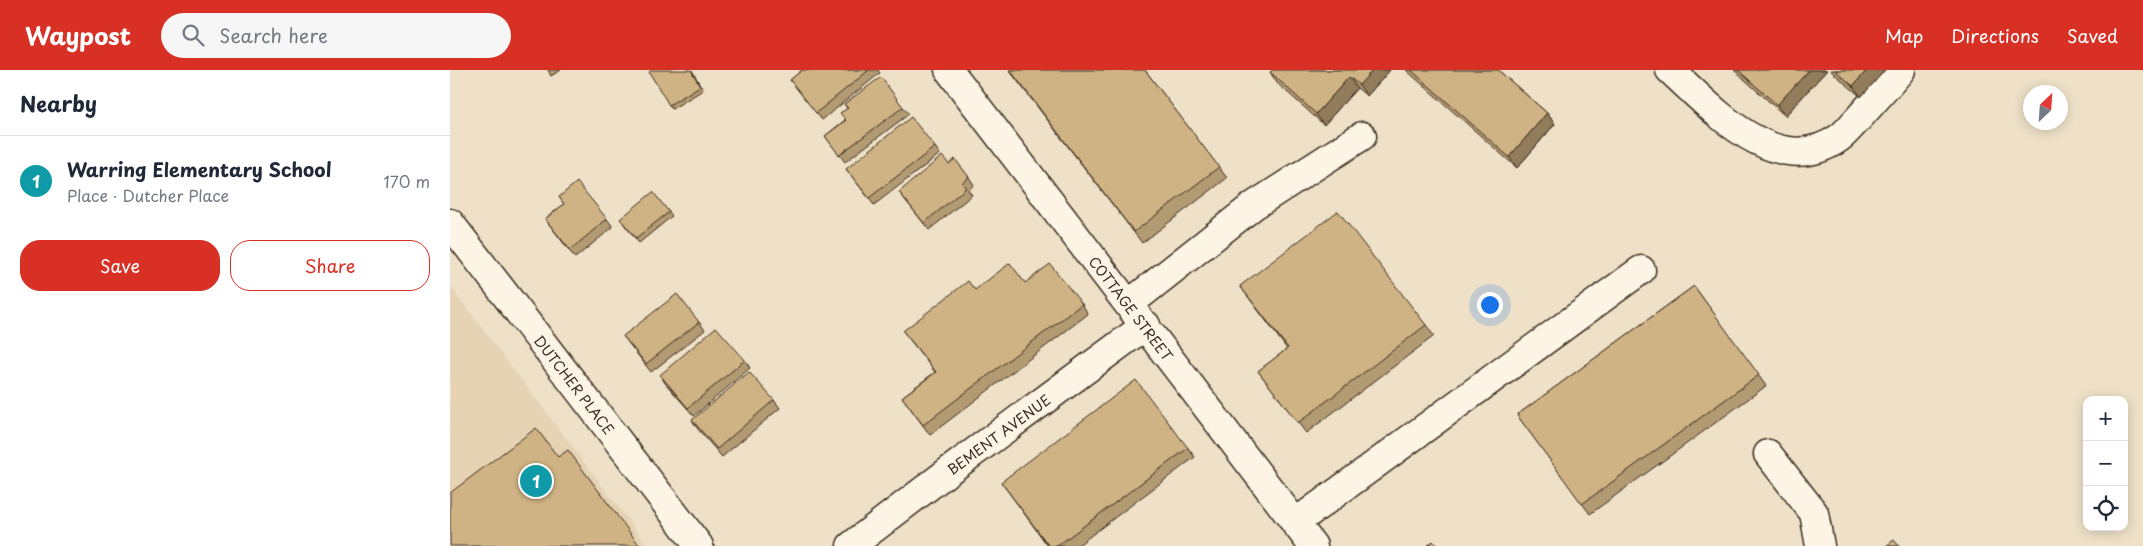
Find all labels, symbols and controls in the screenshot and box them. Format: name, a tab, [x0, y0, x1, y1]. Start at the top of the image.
search box	[161, 13, 511, 58]
text: Waypost	[25, 17, 131, 53]
icon: search	[179, 21, 207, 49]
text: Search here	[219, 21, 328, 49]
text: Map	[1885, 22, 1923, 49]
text: Directions	[1951, 22, 2039, 49]
text: Saved	[2067, 22, 2118, 49]
north arrow	[2023, 85, 2068, 130]
text: Nearby	[20, 87, 97, 119]
text: Warring Elementary School	[67, 155, 331, 183]
text: 1	[32, 169, 40, 193]
text: 170 m	[384, 169, 430, 193]
text: Place · Dutcher Place	[67, 183, 229, 207]
button: Save	[20, 240, 220, 291]
button: Share	[230, 240, 430, 291]
street label: COTTAGE STREET	[1084, 251, 1178, 366]
your location	[1477, 292, 1503, 318]
street label: DUTCHER PLACE	[529, 330, 620, 439]
street label: BEMENT AVENUE	[942, 389, 1055, 479]
map controls	[2083, 396, 2128, 531]
button: +	[2083, 396, 2128, 441]
button: −	[2083, 441, 2128, 486]
pin: 1	[520, 462, 552, 500]
button: locate	[2083, 486, 2128, 531]

